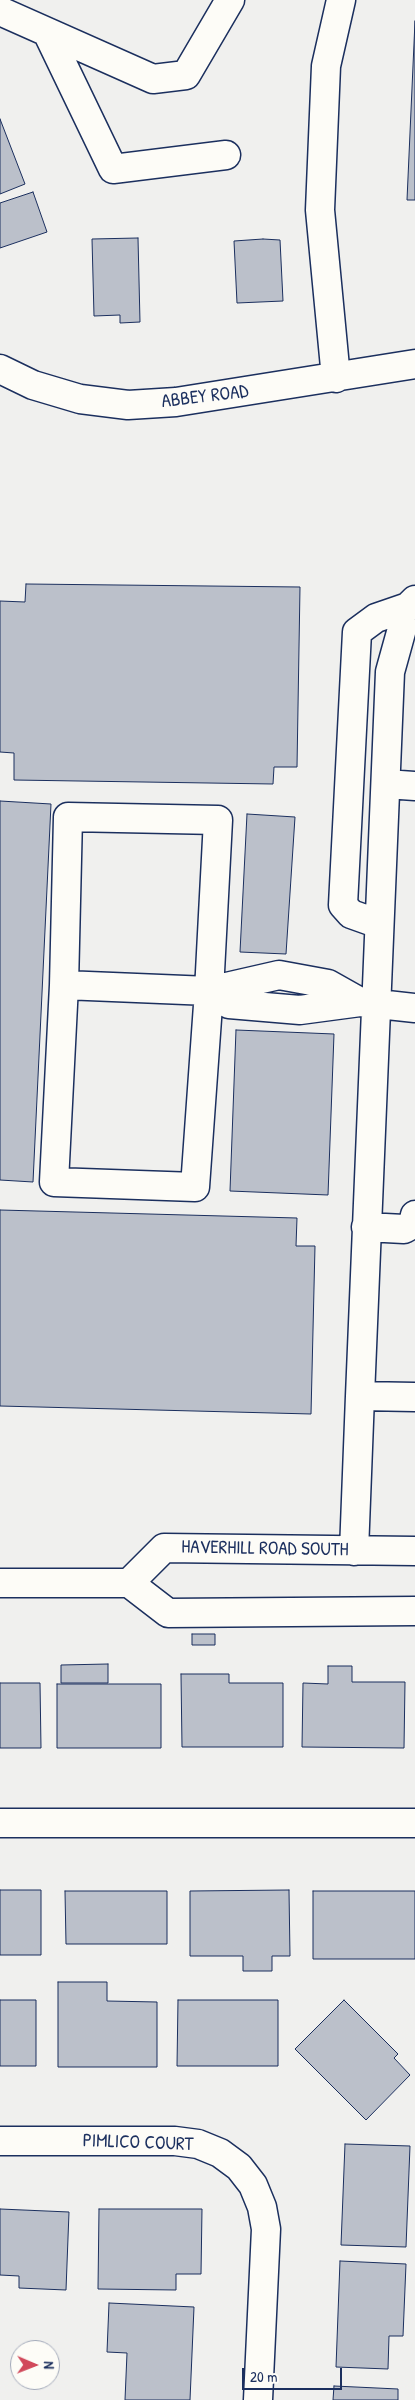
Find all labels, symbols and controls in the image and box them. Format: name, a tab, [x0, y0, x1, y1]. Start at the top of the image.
street label: ABBEY ROAD	[160, 380, 250, 414]
street label: HAVERHILL ROAD SOUTH	[181, 1536, 349, 1562]
street label: PIMLICO COURT	[82, 2130, 194, 2156]
north arrow	[10, 2340, 60, 2390]
scale bar	[245, 2358, 345, 2390]
text: N	[40, 2361, 59, 2369]
text: 20 m	[250, 2366, 277, 2387]

